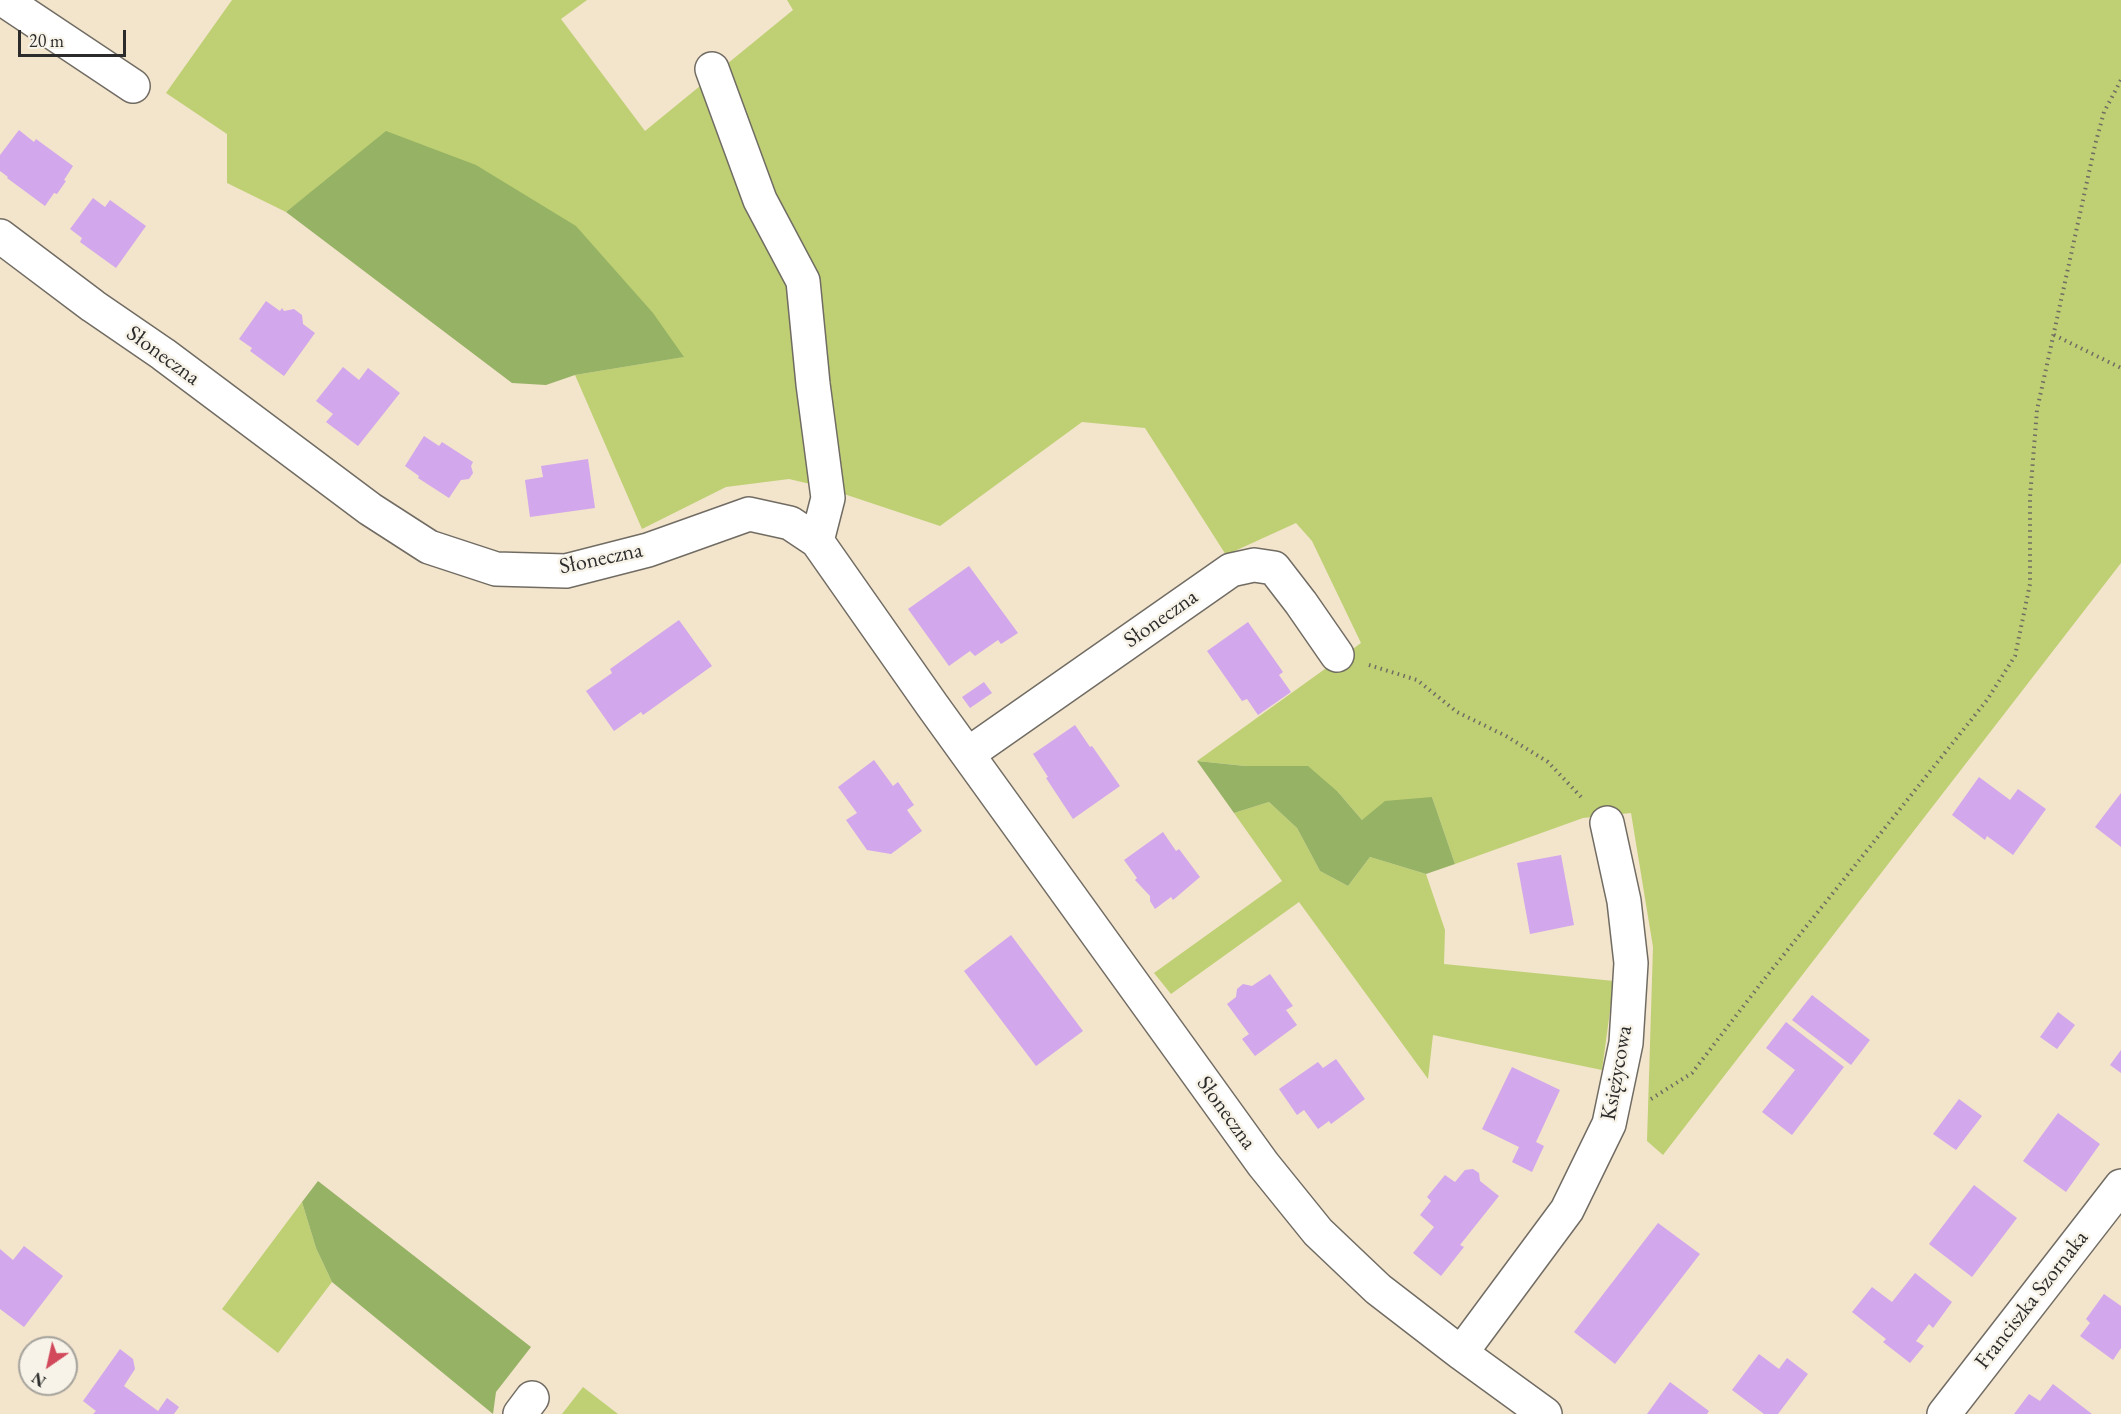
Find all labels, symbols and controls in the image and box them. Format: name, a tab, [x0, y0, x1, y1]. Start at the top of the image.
scale bar	[21, 18, 129, 56]
text: 20 m	[29, 29, 64, 52]
street label: Słoneczna	[121, 321, 205, 391]
street label: Słoneczna	[557, 537, 645, 581]
street label: Słoneczna	[1119, 584, 1203, 654]
street label: Księżycowa	[1596, 1023, 1638, 1123]
street label: Słoneczna	[1191, 1071, 1261, 1155]
street label: Franciszka Szornaka	[1970, 1225, 2094, 1375]
north arrow	[18, 1336, 78, 1396]
text: N	[28, 1367, 50, 1392]

